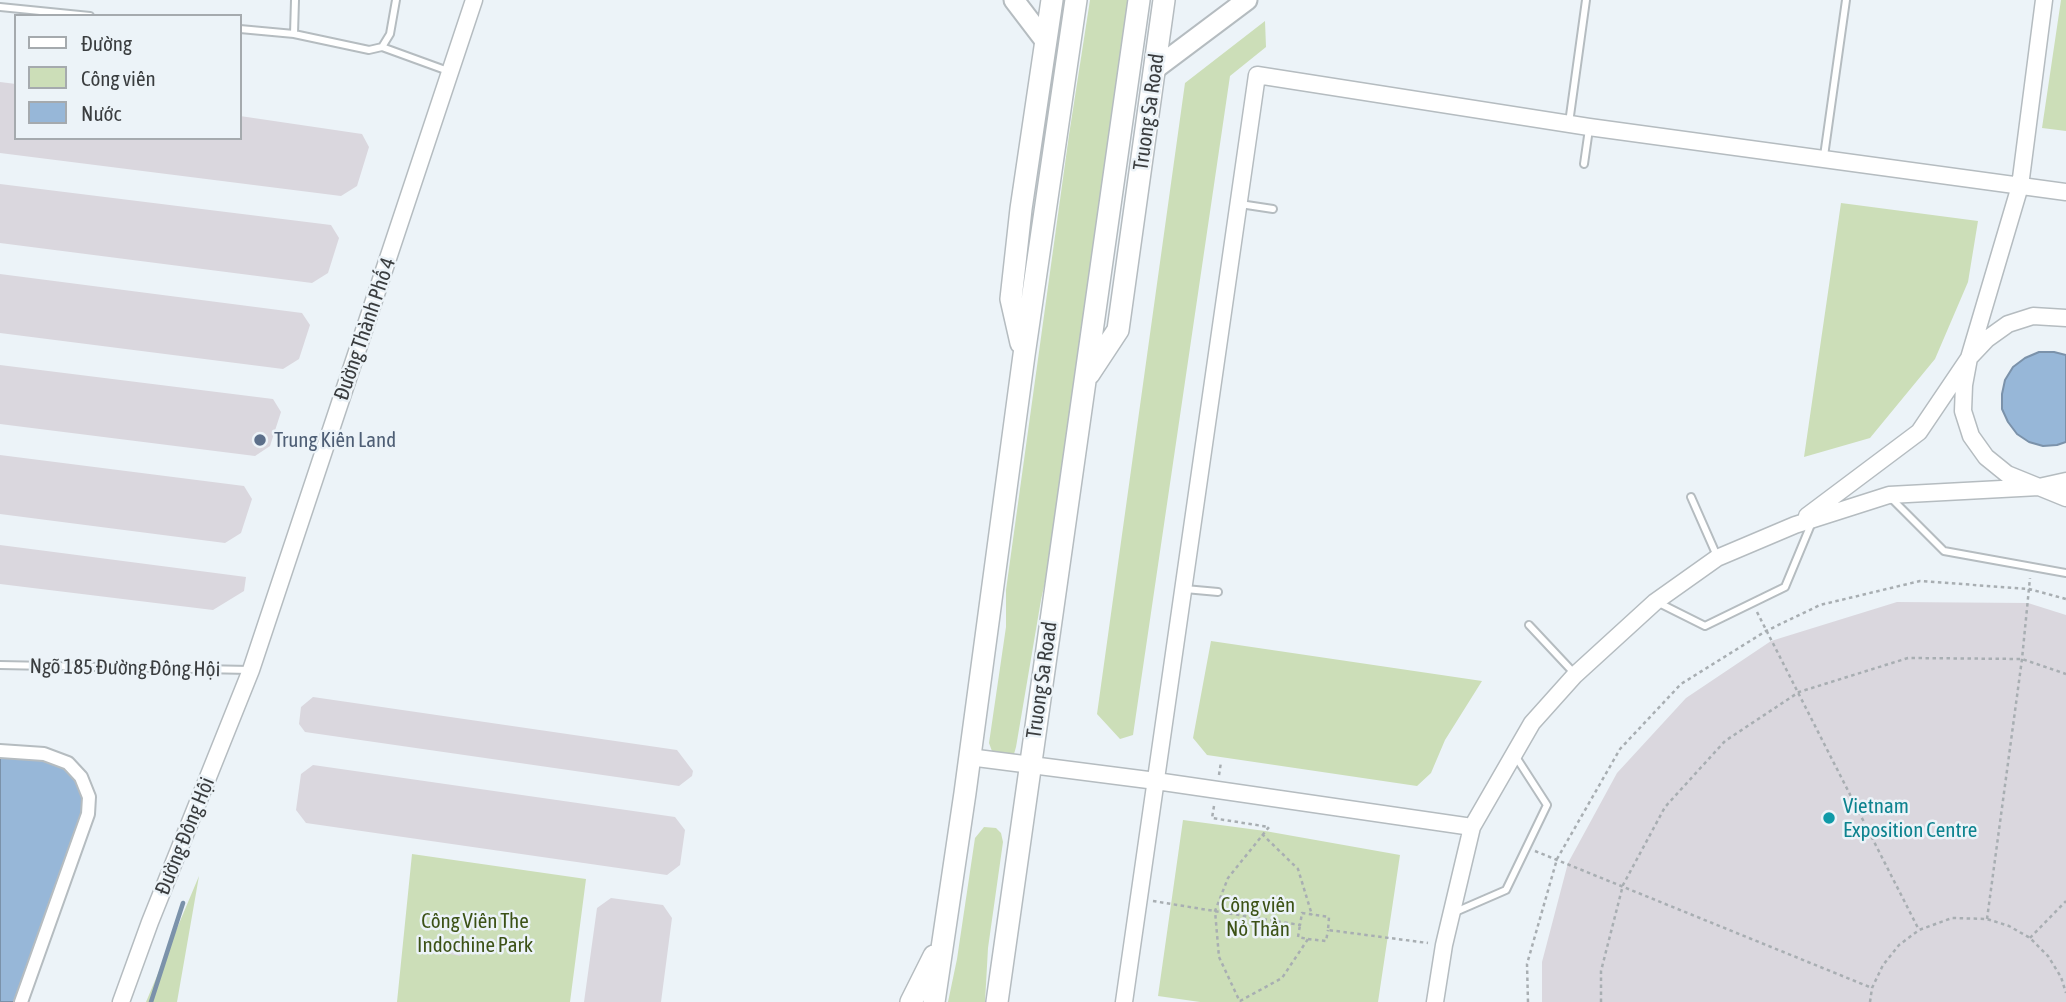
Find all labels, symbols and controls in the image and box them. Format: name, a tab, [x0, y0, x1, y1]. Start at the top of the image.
legend	[14, 14, 242, 140]
text: Đường	[81, 31, 132, 55]
street label: Truong Sa Road	[1128, 52, 1170, 172]
text: Công viên	[81, 66, 156, 90]
text: Nước	[81, 101, 121, 125]
street label: Đường Thành Phố 4	[329, 254, 401, 404]
place label: Trung Kiên Land	[274, 427, 396, 453]
marker: Trung Kiên Land	[252, 432, 268, 448]
street label: Truong Sa Road	[1021, 620, 1063, 740]
street label: Ngõ 185 Đường Đông Hội	[29, 654, 221, 682]
street label: Đường Đông Hội	[150, 774, 220, 898]
place label: Vietnam Exposition Centre	[1843, 793, 1977, 843]
marker: Vietnam Exposition Centre	[1821, 810, 1837, 826]
park label: Công viên Nỏ Thần	[1221, 892, 1295, 942]
park label: Công Viên The Indochine Park	[417, 908, 533, 958]

